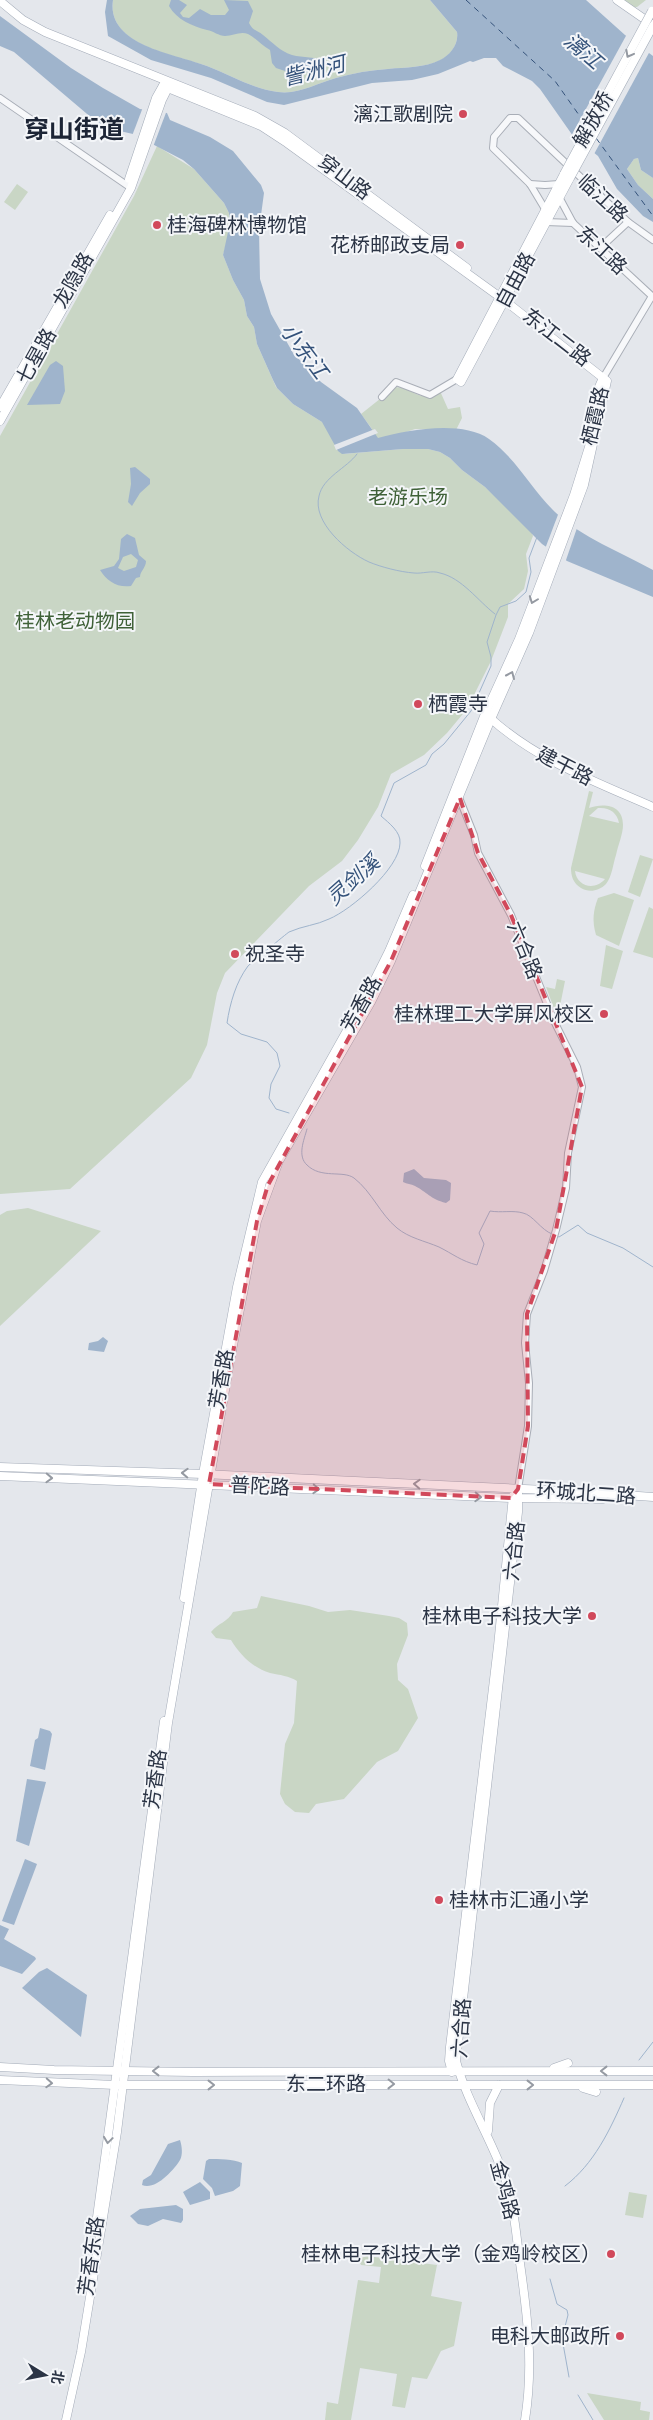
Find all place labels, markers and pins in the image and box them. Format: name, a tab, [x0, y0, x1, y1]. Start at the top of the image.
place label: 漓江歌剧院	[353, 100, 453, 129]
marker: 漓江歌剧院	[457, 108, 469, 120]
place label: 桂海碑林博物馆	[167, 211, 307, 240]
marker: 桂海碑林博物馆	[151, 219, 163, 231]
place label: 花桥邮政支局	[330, 231, 450, 260]
marker: 花桥邮政支局	[454, 239, 466, 251]
place label: 栖霞寺	[428, 690, 488, 719]
marker: 栖霞寺	[412, 698, 424, 710]
place label: 祝圣寺	[245, 940, 305, 969]
marker: 祝圣寺	[229, 948, 241, 960]
place label: 桂林理工大学屏风校区	[394, 1000, 594, 1029]
marker: 桂林理工大学屏风校区	[598, 1008, 610, 1020]
place label: 桂林电子科技大学	[422, 1602, 582, 1631]
marker: 桂林电子科技大学	[586, 1610, 598, 1622]
place label: 桂林市汇通小学	[449, 1886, 589, 1915]
marker: 桂林市汇通小学	[433, 1894, 445, 1906]
place label: 桂林电子科技大学（金鸡岭校区）	[301, 2240, 601, 2269]
marker: 桂林电子科技大学（金鸡岭校区）	[605, 2248, 617, 2260]
place label: 电科大邮政所	[490, 2322, 610, 2351]
marker: 电科大邮政所	[614, 2330, 626, 2342]

